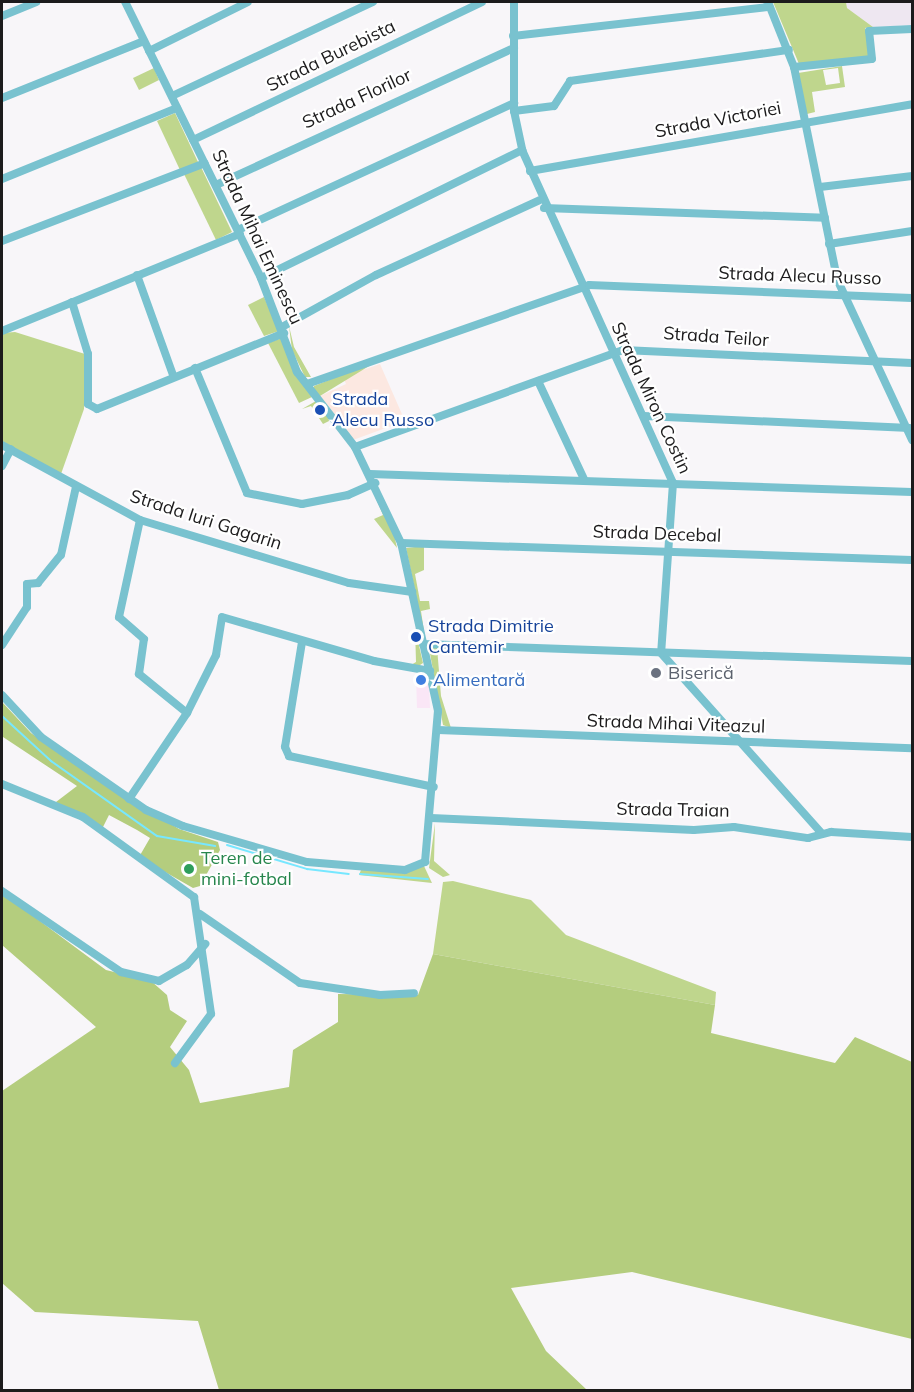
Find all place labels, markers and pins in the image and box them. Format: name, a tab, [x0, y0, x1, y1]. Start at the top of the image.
place label: Strada Alecu Russo	[332, 389, 434, 432]
marker: Strada Alecu Russo	[313, 403, 327, 417]
place label: Strada Dimitrie Cantemir	[428, 616, 554, 658]
marker: Strada Dimitrie Cantemir	[409, 630, 423, 644]
place label: Biserică	[668, 662, 734, 684]
marker: Biserică	[649, 666, 663, 680]
place label: Alimentară	[433, 669, 525, 691]
marker: Alimentară	[414, 673, 428, 687]
place label: Teren de mini-fotbal	[201, 848, 292, 890]
marker: Teren de mini-fotbal	[182, 862, 196, 876]

